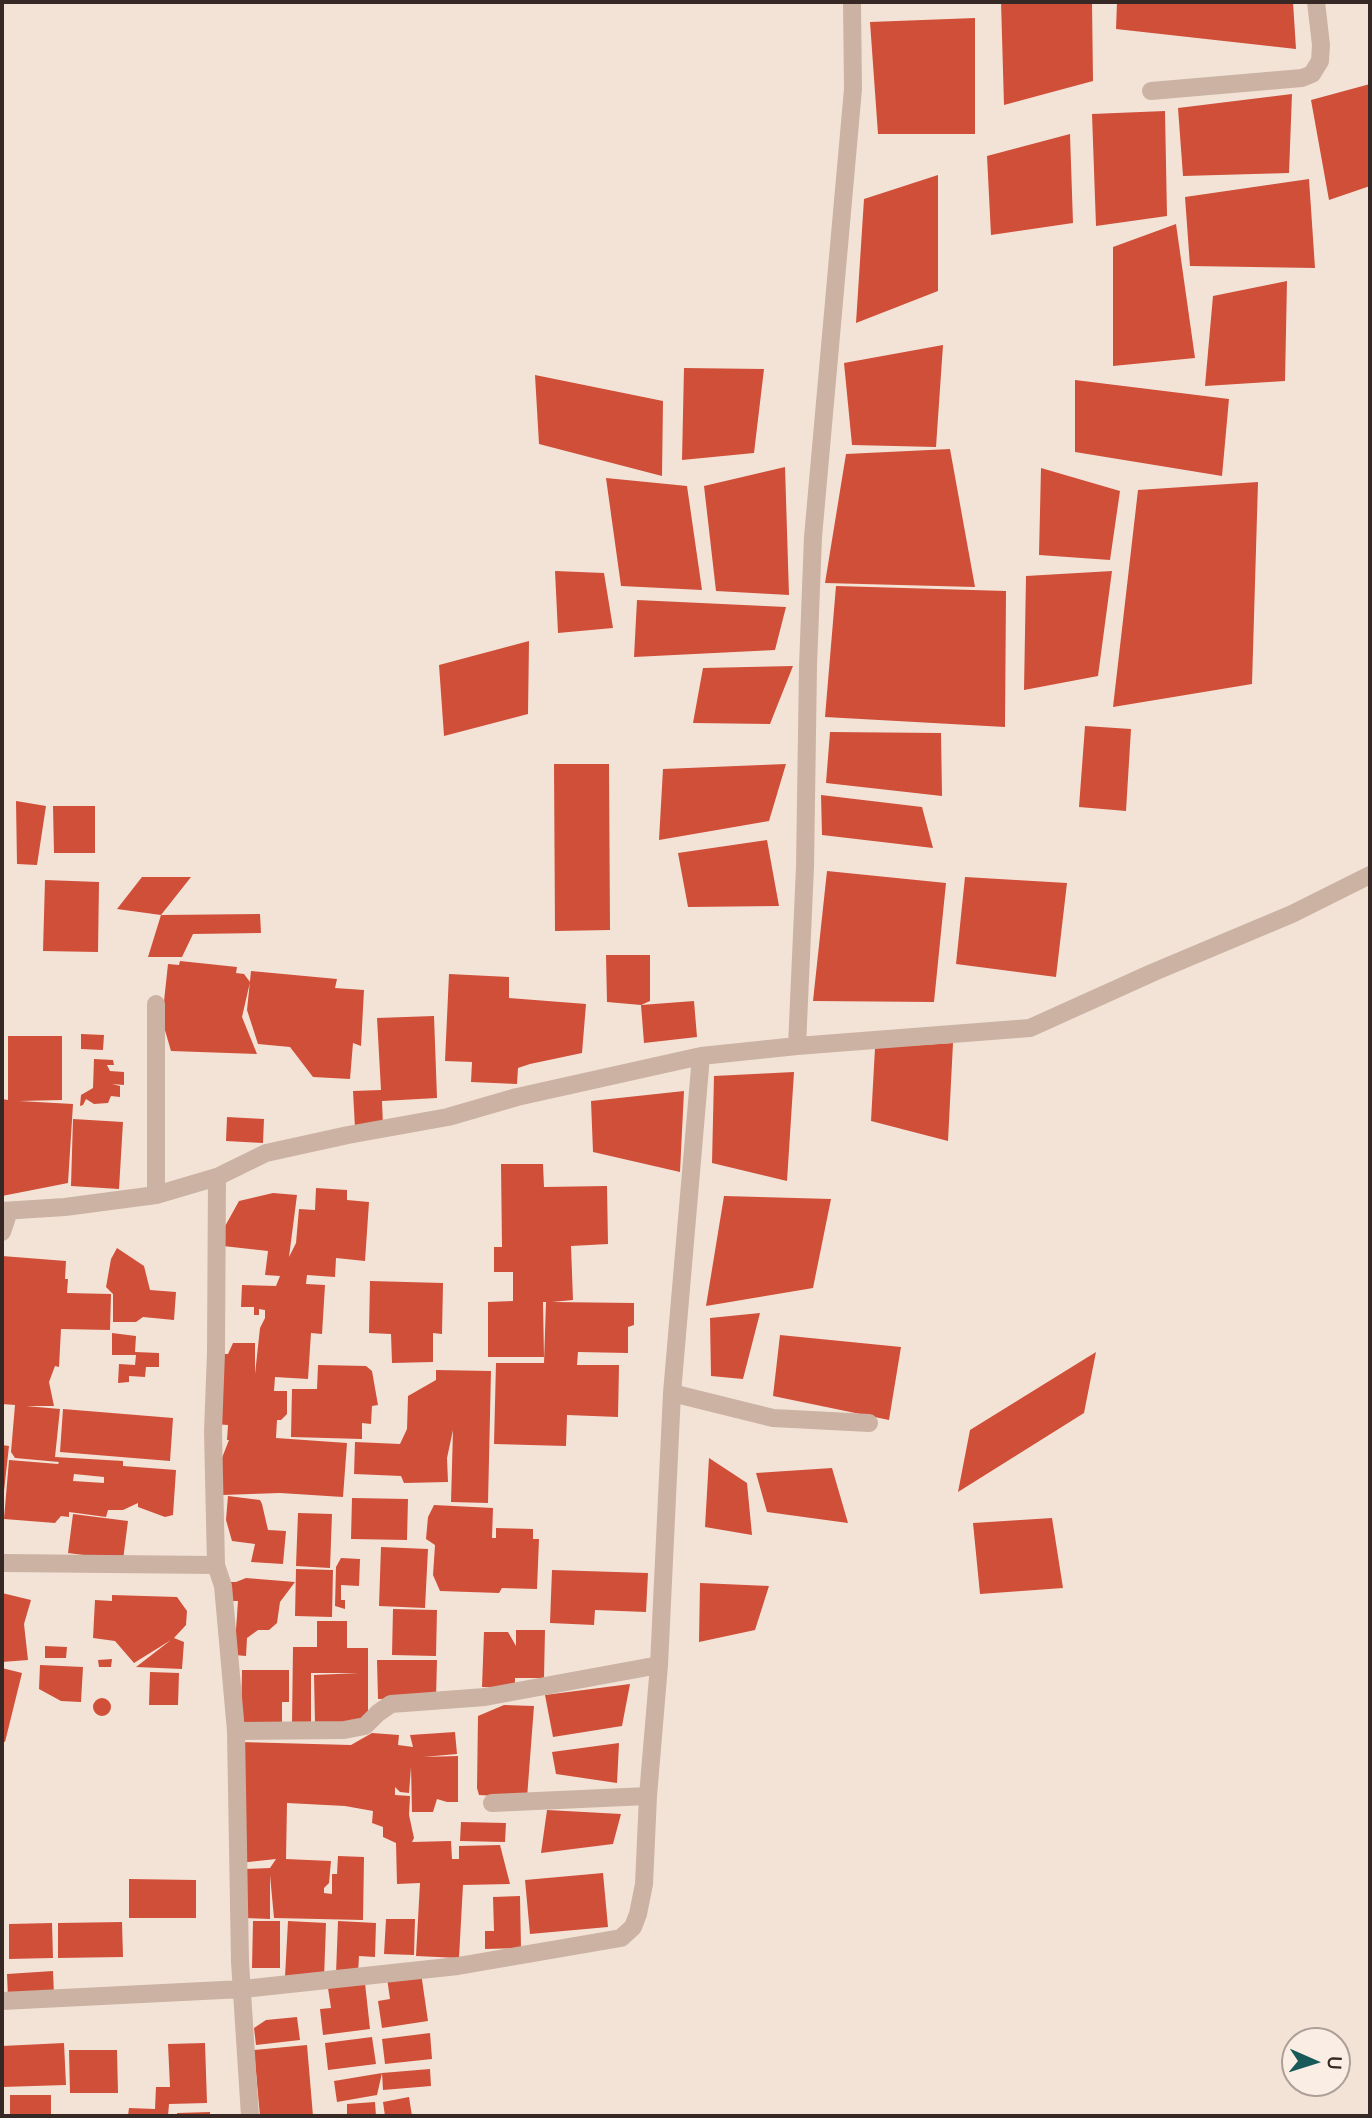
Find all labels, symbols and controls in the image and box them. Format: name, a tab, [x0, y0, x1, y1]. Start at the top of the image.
north arrow	[1281, 2027, 1351, 2097]
text: U	[1322, 2055, 1348, 2071]

